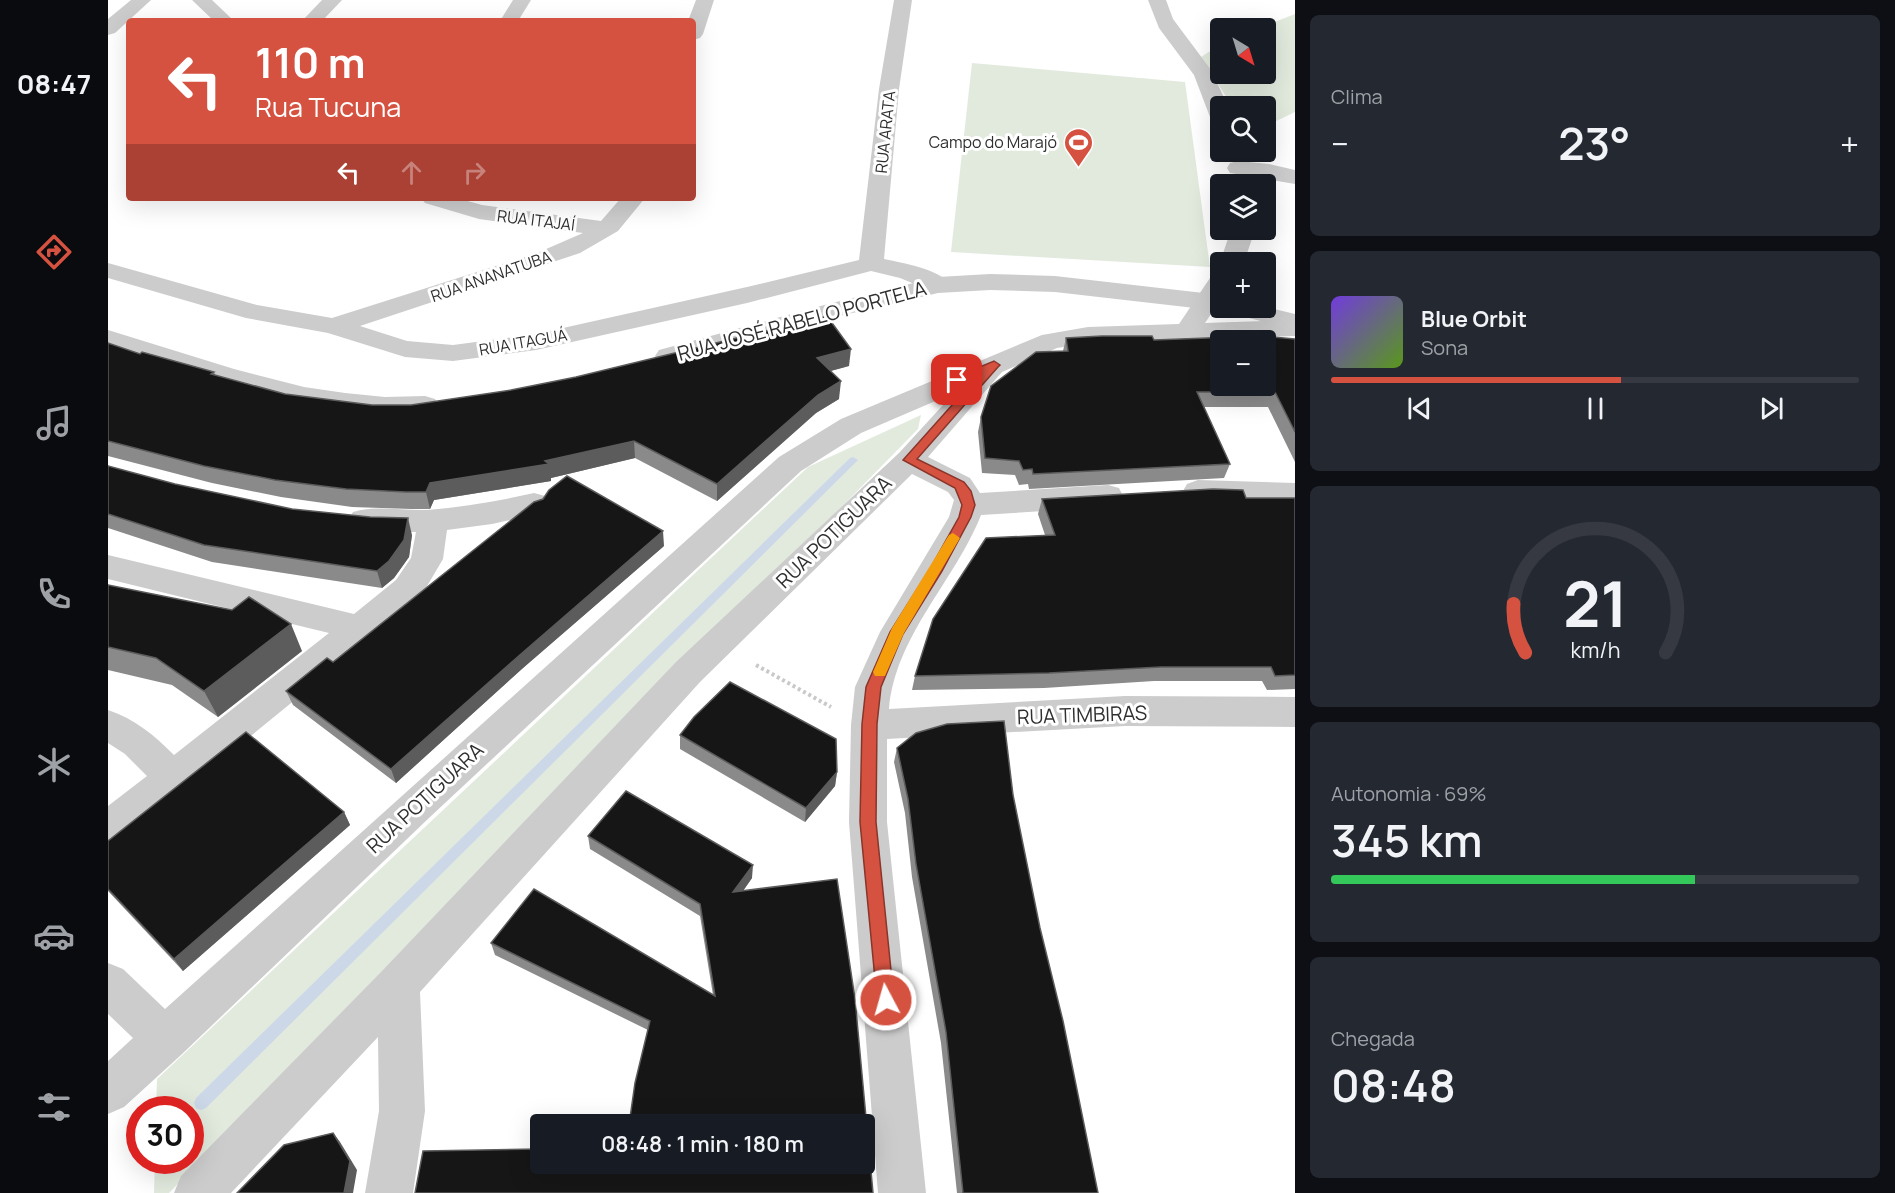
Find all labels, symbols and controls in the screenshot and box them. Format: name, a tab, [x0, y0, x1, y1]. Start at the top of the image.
north arrow	[1210, 18, 1276, 84]
map controls	[1210, 18, 1276, 396]
text: 110 m	[255, 33, 366, 91]
icon: left	[156, 42, 234, 120]
text: 08:47	[17, 65, 91, 102]
text: Clima	[1331, 83, 1383, 110]
text: Rua Tucuna	[255, 88, 401, 125]
street label: RUA ARATA	[870, 90, 900, 174]
button: search	[1210, 96, 1276, 162]
text: 23°	[1558, 112, 1631, 174]
text: −	[1331, 121, 1349, 166]
text: +	[1840, 121, 1859, 166]
sports icon: Campo do Marajó	[1062, 126, 1094, 168]
place label: Campo do Marajó	[929, 131, 1057, 153]
icon: left	[332, 156, 365, 189]
icon: ahead	[395, 156, 428, 189]
icon: right	[458, 156, 491, 189]
button: layers	[1210, 174, 1276, 240]
street label: RUA ITAJAÍ	[496, 204, 576, 236]
icon: directions	[33, 231, 75, 273]
street label: RUA ANANATUBA	[428, 245, 554, 307]
button: +	[1210, 252, 1276, 318]
street label: RUA JOSÉ RABELO PORTELA	[674, 274, 930, 367]
text: Blue Orbit	[1421, 304, 1527, 334]
street label: RUA ITAGUÁ	[477, 323, 569, 361]
button: −	[1210, 330, 1276, 396]
text: Sona	[1421, 334, 1468, 361]
pin	[931, 354, 982, 405]
icon: arrive	[940, 363, 973, 396]
icon: previous	[1403, 392, 1436, 425]
icon: pause	[1579, 392, 1612, 425]
icon: next	[1755, 392, 1788, 425]
icon: music	[33, 402, 75, 444]
street label: RUA POTIGUARA	[770, 469, 898, 594]
text: 21	[1563, 561, 1627, 647]
icon: phone	[33, 573, 75, 615]
text: km/h	[1570, 636, 1620, 665]
street label: RUA TIMBIRAS	[1016, 699, 1148, 730]
street label: RUA POTIGUARA	[360, 736, 489, 859]
icon: climate	[33, 744, 75, 786]
text: Autonomia · 69%	[1331, 780, 1487, 807]
text: 345 km	[1331, 809, 1482, 871]
icon: car	[33, 915, 75, 957]
position arrow	[854, 968, 918, 1032]
text: Chegada	[1331, 1025, 1415, 1052]
text: 08:48	[1331, 1054, 1456, 1116]
icon: filters	[33, 1086, 75, 1128]
speed limit sign: 30	[126, 1096, 204, 1174]
text: 08:48 · 1 min · 180 m	[601, 1129, 804, 1159]

